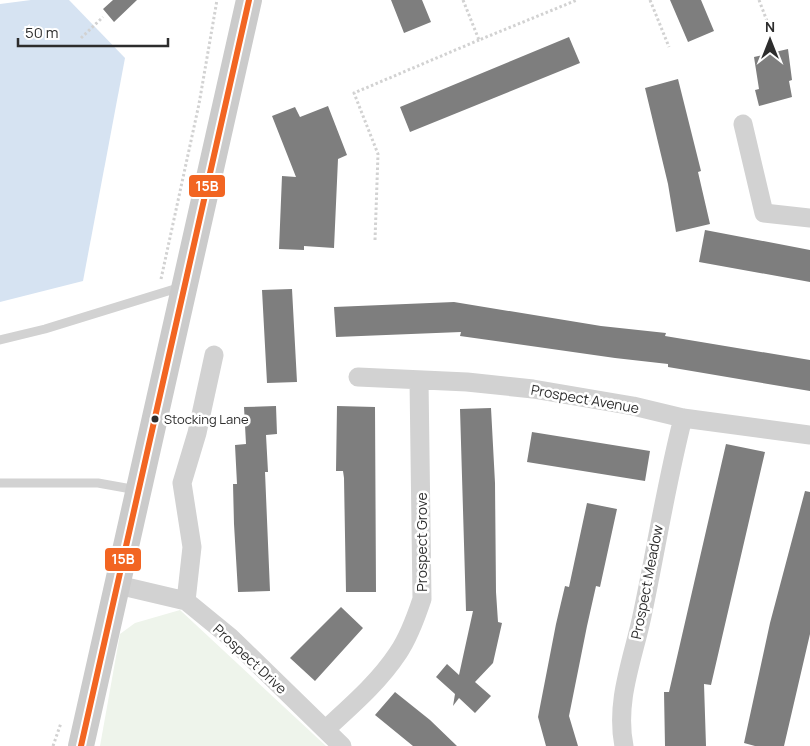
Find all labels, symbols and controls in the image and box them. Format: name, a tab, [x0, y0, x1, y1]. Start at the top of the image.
scale bar	[18, 15, 168, 47]
north arrow	[745, 15, 795, 65]
text: N	[765, 17, 775, 36]
text: 50 m	[25, 22, 59, 43]
line badge: 15B	[188, 174, 226, 198]
text: 15B	[195, 176, 219, 195]
street label: Prospect Avenue	[530, 380, 641, 417]
place label: Stocking Lane	[164, 410, 249, 428]
marker: Stocking Lane	[150, 414, 160, 424]
street label: Prospect Grove	[412, 492, 431, 592]
street label: Prospect Meadow	[626, 523, 667, 641]
line badge: 15B	[104, 547, 142, 572]
text: 15B	[111, 549, 135, 568]
street label: Prospect Drive	[209, 620, 291, 698]

